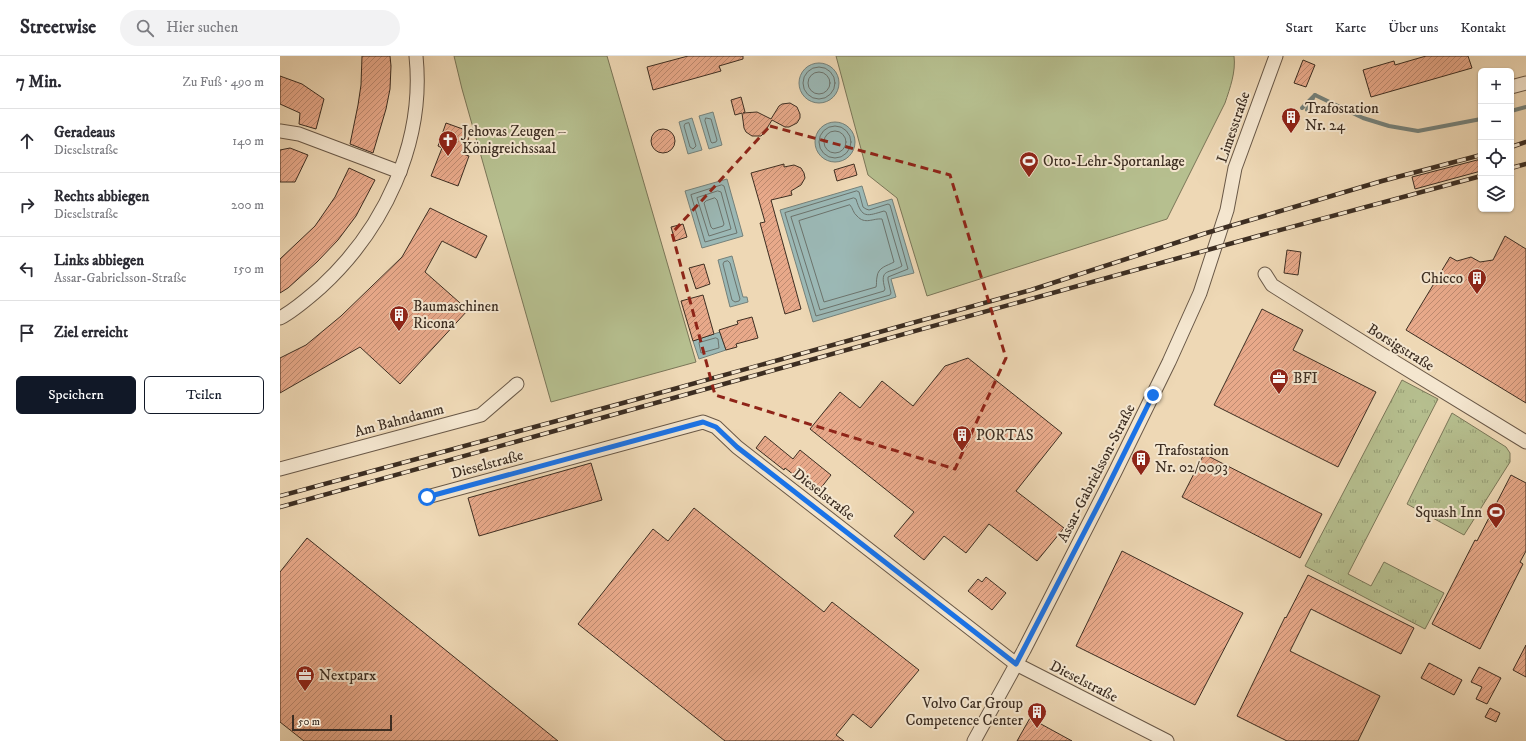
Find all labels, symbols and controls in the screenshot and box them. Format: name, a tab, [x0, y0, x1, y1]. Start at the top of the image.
search box	[120, 10, 400, 46]
text: Streetwise	[20, 16, 96, 39]
icon: search	[134, 17, 156, 39]
text: Hier suchen	[166, 18, 238, 37]
text: Start	[1286, 19, 1313, 37]
text: Karte	[1335, 19, 1366, 37]
text: Über uns	[1388, 19, 1438, 37]
text: Kontakt	[1460, 19, 1506, 37]
map controls	[1478, 68, 1514, 212]
button: +	[1478, 68, 1514, 104]
text: 7 Min.	[16, 71, 61, 93]
text: Zu Fuß · 490 m	[183, 74, 264, 90]
street label: Limesstraße	[1212, 89, 1255, 165]
place label: Trafostation Nr. 24	[1305, 99, 1379, 135]
button: −	[1478, 104, 1514, 140]
building icon: Trafostation Nr. 24	[1280, 106, 1302, 134]
place label: Jehovas Zeugen – Königreichssaal	[460, 122, 566, 158]
text: Geradeaus	[54, 123, 115, 142]
church icon: Jehovas Zeugen – Königreichssaal	[437, 129, 459, 157]
icon: ahead	[16, 130, 38, 152]
text: 140 m	[232, 133, 264, 149]
button: locate	[1478, 140, 1514, 176]
text: Dieselstraße	[54, 142, 118, 158]
sports icon: Otto-Lehr-Sportanlage	[1018, 150, 1040, 178]
place label: Otto-Lehr-Sportanlage	[1043, 152, 1185, 171]
button: layers	[1478, 176, 1514, 212]
text: Rechts abbiegen	[54, 187, 149, 206]
icon: right	[16, 194, 38, 216]
text: 200 m	[231, 197, 264, 213]
text: Dieselstraße	[54, 206, 118, 222]
text: Links abbiegen	[54, 251, 144, 270]
icon: left	[16, 258, 38, 280]
text: 150 m	[233, 261, 264, 277]
building icon: Chicco	[1466, 267, 1488, 295]
place label: Chicco	[1421, 269, 1463, 288]
text: Assar-Gabrielsson-Straße	[54, 270, 186, 286]
place label: Baumaschinen Ricona	[413, 297, 499, 333]
building icon: Baumaschinen Ricona	[388, 304, 410, 332]
street label: Borsigstraße	[1364, 319, 1438, 375]
icon: arrive	[16, 322, 38, 344]
text: Ziel erreicht	[54, 323, 128, 342]
office icon: BFI	[1268, 367, 1290, 395]
place label: BFI	[1293, 369, 1318, 388]
button: Speichern	[16, 376, 136, 414]
button: Teilen	[144, 376, 264, 414]
route end	[1144, 386, 1162, 404]
street label: Am Bahndamm	[352, 399, 446, 442]
street label: Assar-Gabrielsson-Straße	[1053, 401, 1140, 546]
building icon: PORTAS	[951, 424, 973, 452]
place label: PORTAS	[976, 426, 1034, 445]
place label: Trafostation Nr. 02/0093	[1155, 441, 1229, 477]
street label: Dieselstraße	[449, 446, 525, 483]
building icon: Trafostation Nr. 02/0093	[1130, 448, 1152, 476]
street label: Dieselstraße	[789, 464, 859, 525]
route start	[418, 488, 436, 506]
sports icon: Squash Inn	[1485, 501, 1507, 529]
place label: Squash Inn	[1415, 503, 1482, 522]
street label: Dieselstraße	[1046, 656, 1121, 707]
office icon: Nextparx	[294, 664, 316, 692]
place label: Nextparx	[319, 666, 377, 685]
place label: Volvo Car Group Competence Center	[905, 694, 1023, 730]
building icon: Volvo Car Group Competence Center	[1026, 701, 1048, 729]
scale bar	[292, 713, 392, 732]
text: 50 m	[298, 715, 320, 729]

